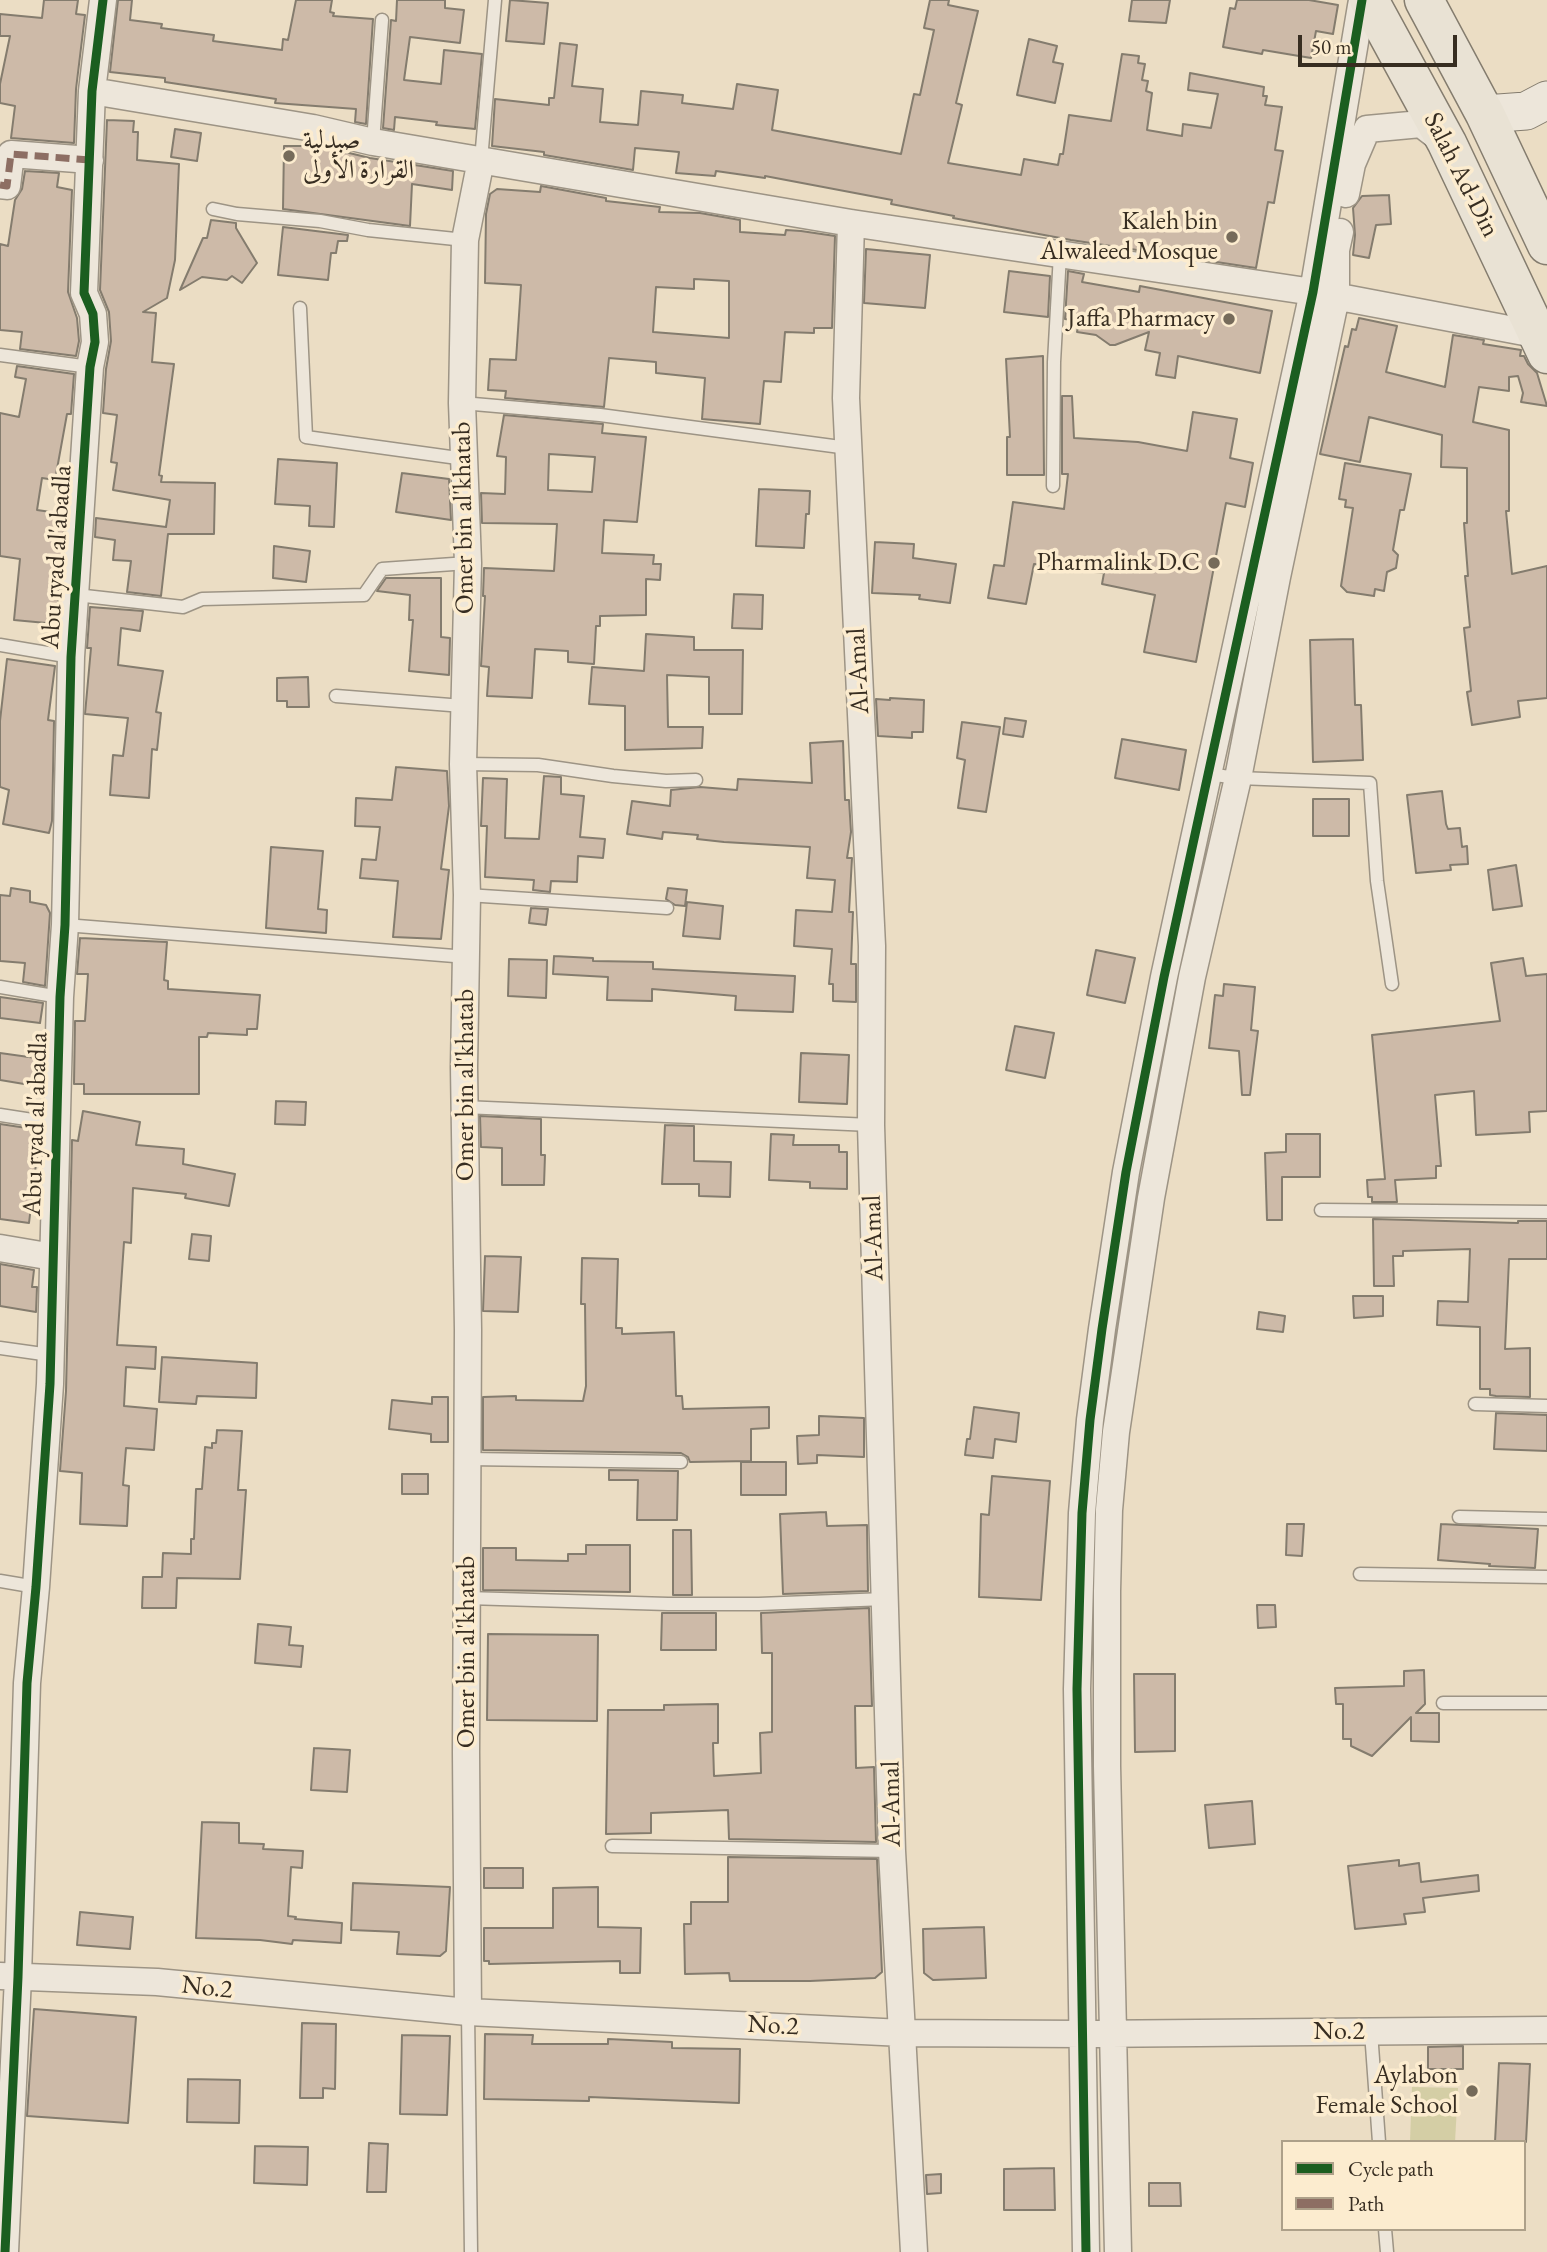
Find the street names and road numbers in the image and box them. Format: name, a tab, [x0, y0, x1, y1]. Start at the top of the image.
street label: Salah Ad-Din	[1416, 107, 1506, 243]
street label: Omer bin al'khatab	[447, 422, 481, 614]
street label: Abu ryad al'abadla	[35, 464, 79, 650]
street label: Al-Amal	[841, 627, 877, 715]
street label: Omer bin al'khatab	[450, 989, 482, 1181]
street label: Abu ryad al'abadla	[17, 1032, 55, 1216]
street label: Al-Amal	[857, 1194, 891, 1282]
street label: Omer bin al'khatab	[451, 1556, 483, 1748]
street label: Al-Amal	[876, 1761, 908, 1847]
street label: No.2	[180, 1970, 234, 2006]
street label: No.2	[747, 2009, 799, 2043]
street label: No.2	[1313, 2016, 1365, 2048]

